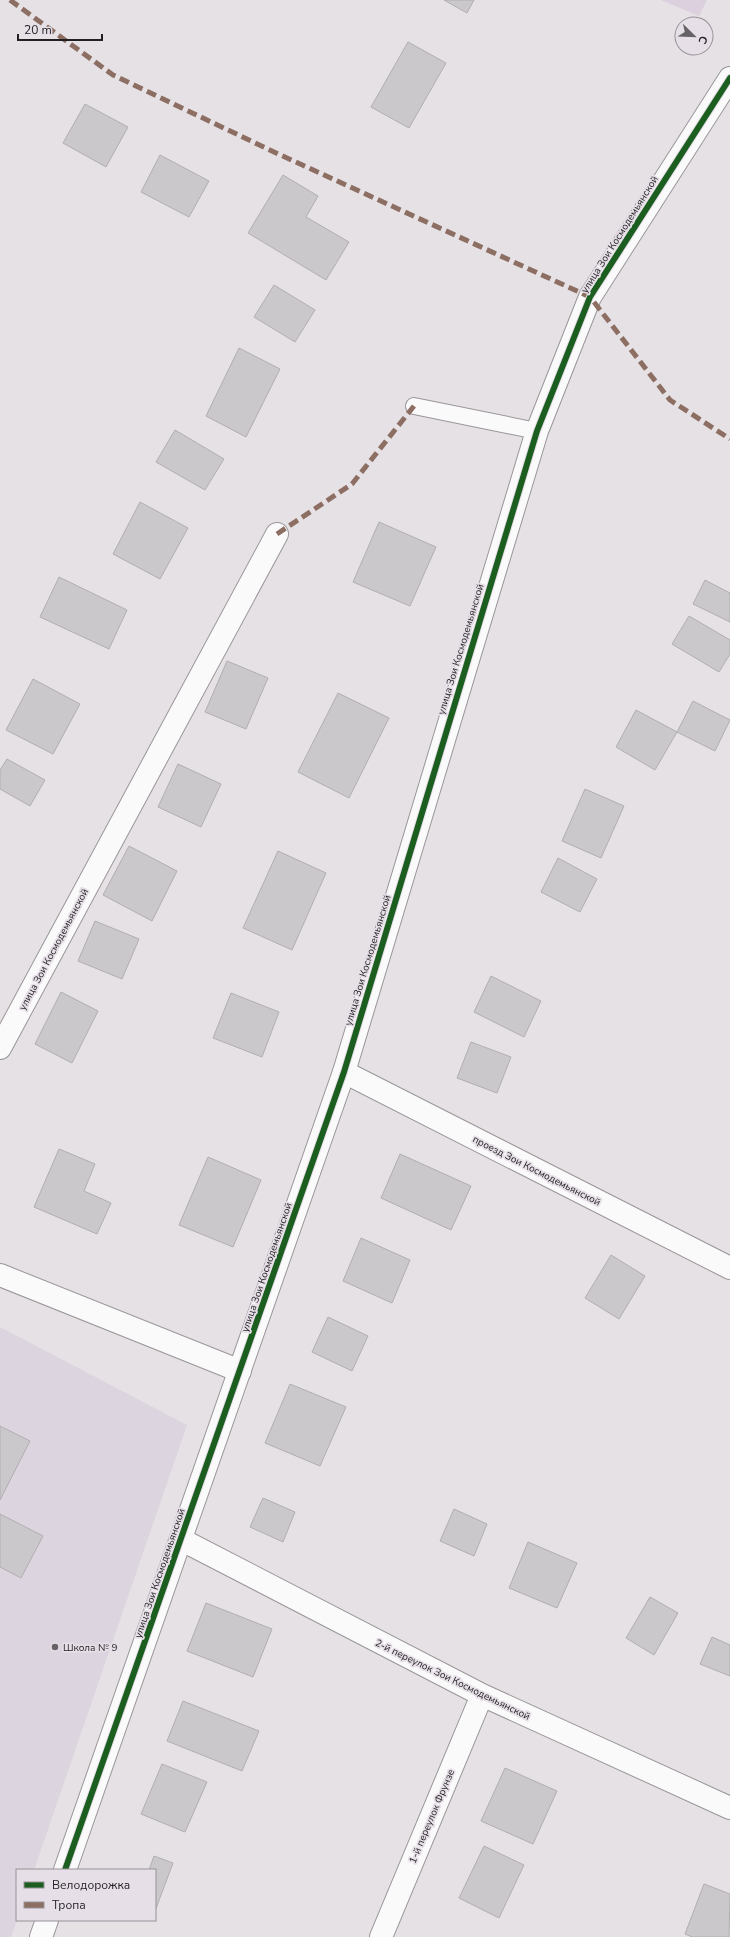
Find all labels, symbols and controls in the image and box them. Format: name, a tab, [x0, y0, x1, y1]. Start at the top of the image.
scale bar	[18, 16, 102, 42]
north arrow	[674, 16, 714, 56]
text: 20 m	[24, 22, 52, 38]
text: С	[694, 33, 711, 47]
street label: улица Зои Космодемьянской	[578, 173, 662, 296]
street label: улица Зои Космодемьянской	[434, 582, 488, 716]
street label: улица Зои Космодемьянской	[16, 886, 92, 1013]
street label: улица Зои Космодемьянской	[341, 893, 395, 1027]
street label: проезд Зои Космодемьянской	[470, 1132, 603, 1209]
street label: улица Зои Космодемьянской	[238, 1201, 296, 1334]
street label: улица Зои Космодемьянской	[131, 1507, 189, 1640]
street label: 2-й переулок Зои Космодемьянской	[373, 1636, 533, 1724]
place label: Школа № 9	[63, 1641, 117, 1655]
marker: Школа № 9	[50, 1642, 60, 1652]
street label: 1-й переулок Фрунзе	[406, 1767, 458, 1866]
legend	[16, 1869, 156, 1921]
text: Велодорожка	[52, 1877, 130, 1893]
text: Тропа	[52, 1897, 86, 1913]

